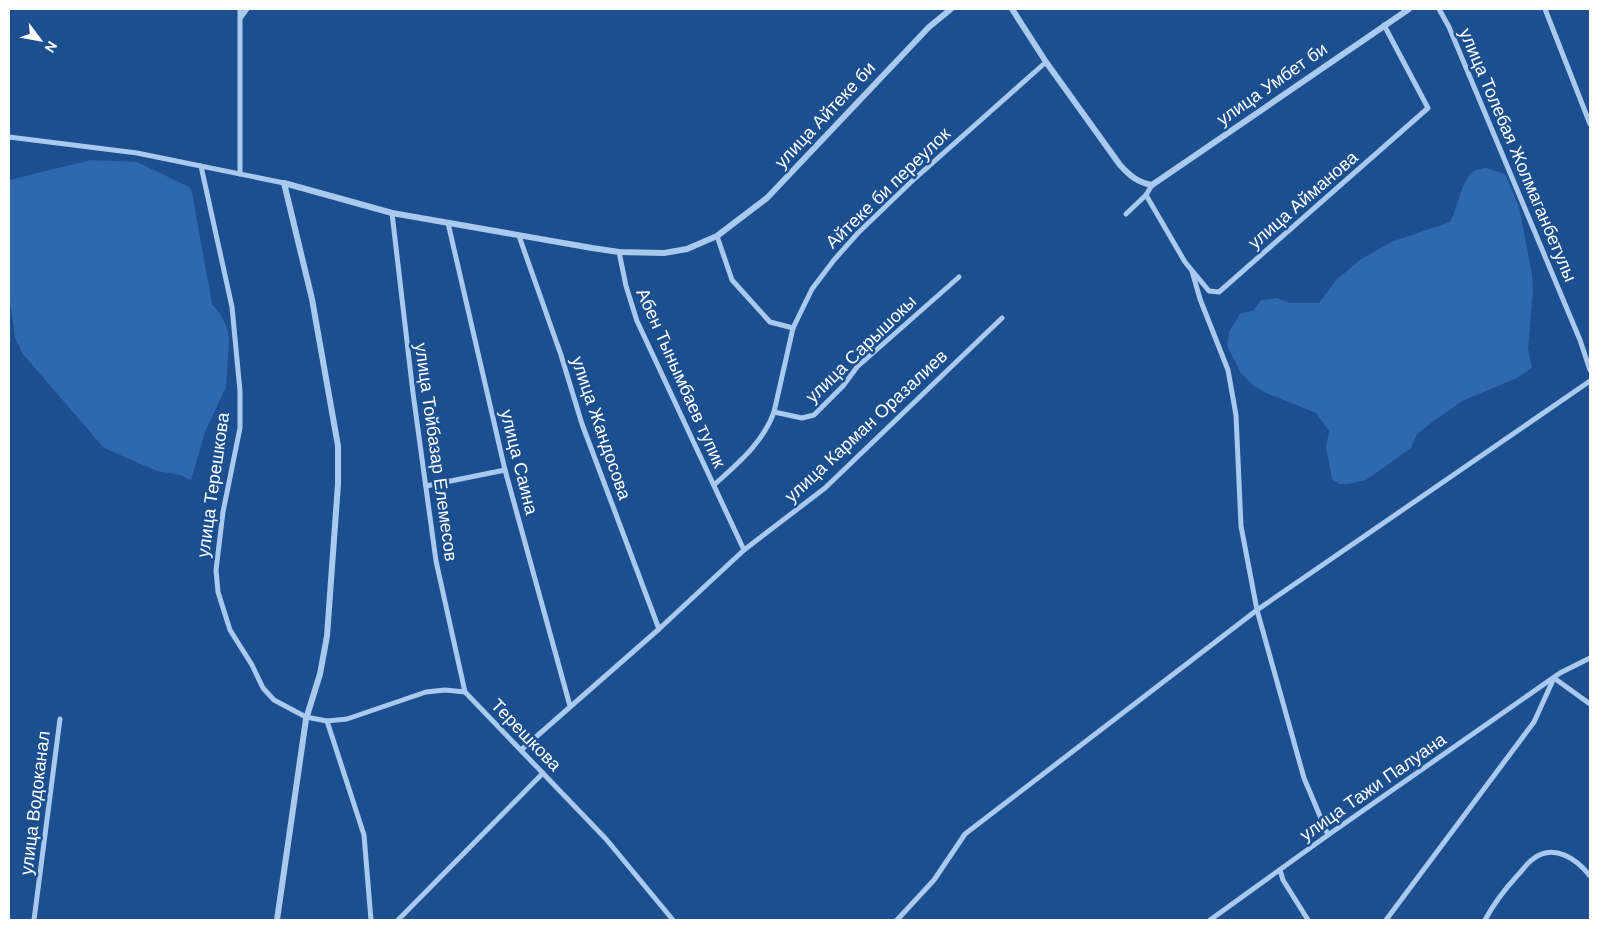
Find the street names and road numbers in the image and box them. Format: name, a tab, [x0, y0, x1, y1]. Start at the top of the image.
street label: улица Толебая Жолмаганбетулы	[1454, 25, 1582, 285]
street label: улица Умбет би	[1212, 37, 1332, 131]
street label: улица Айтеке би	[769, 56, 881, 174]
street label: Айтеке би переулок	[820, 122, 956, 254]
street label: улица Айманова	[1243, 145, 1364, 254]
street label: Абен Тынымбаев тупик	[630, 284, 732, 472]
street label: улица Сарышокы	[800, 290, 922, 408]
street label: улица Тойбазар Елемесов	[409, 341, 463, 563]
street label: улица Карман Оразалиев	[780, 344, 952, 508]
street label: улица Жандосова	[565, 353, 637, 504]
street label: улица Саина	[494, 407, 544, 518]
street label: улица Терешкова	[191, 410, 235, 559]
street label: Терешкова	[485, 694, 567, 777]
street label: улица Тажи Палуана	[1295, 727, 1452, 847]
street label: улица Водоканал	[14, 730, 56, 876]

